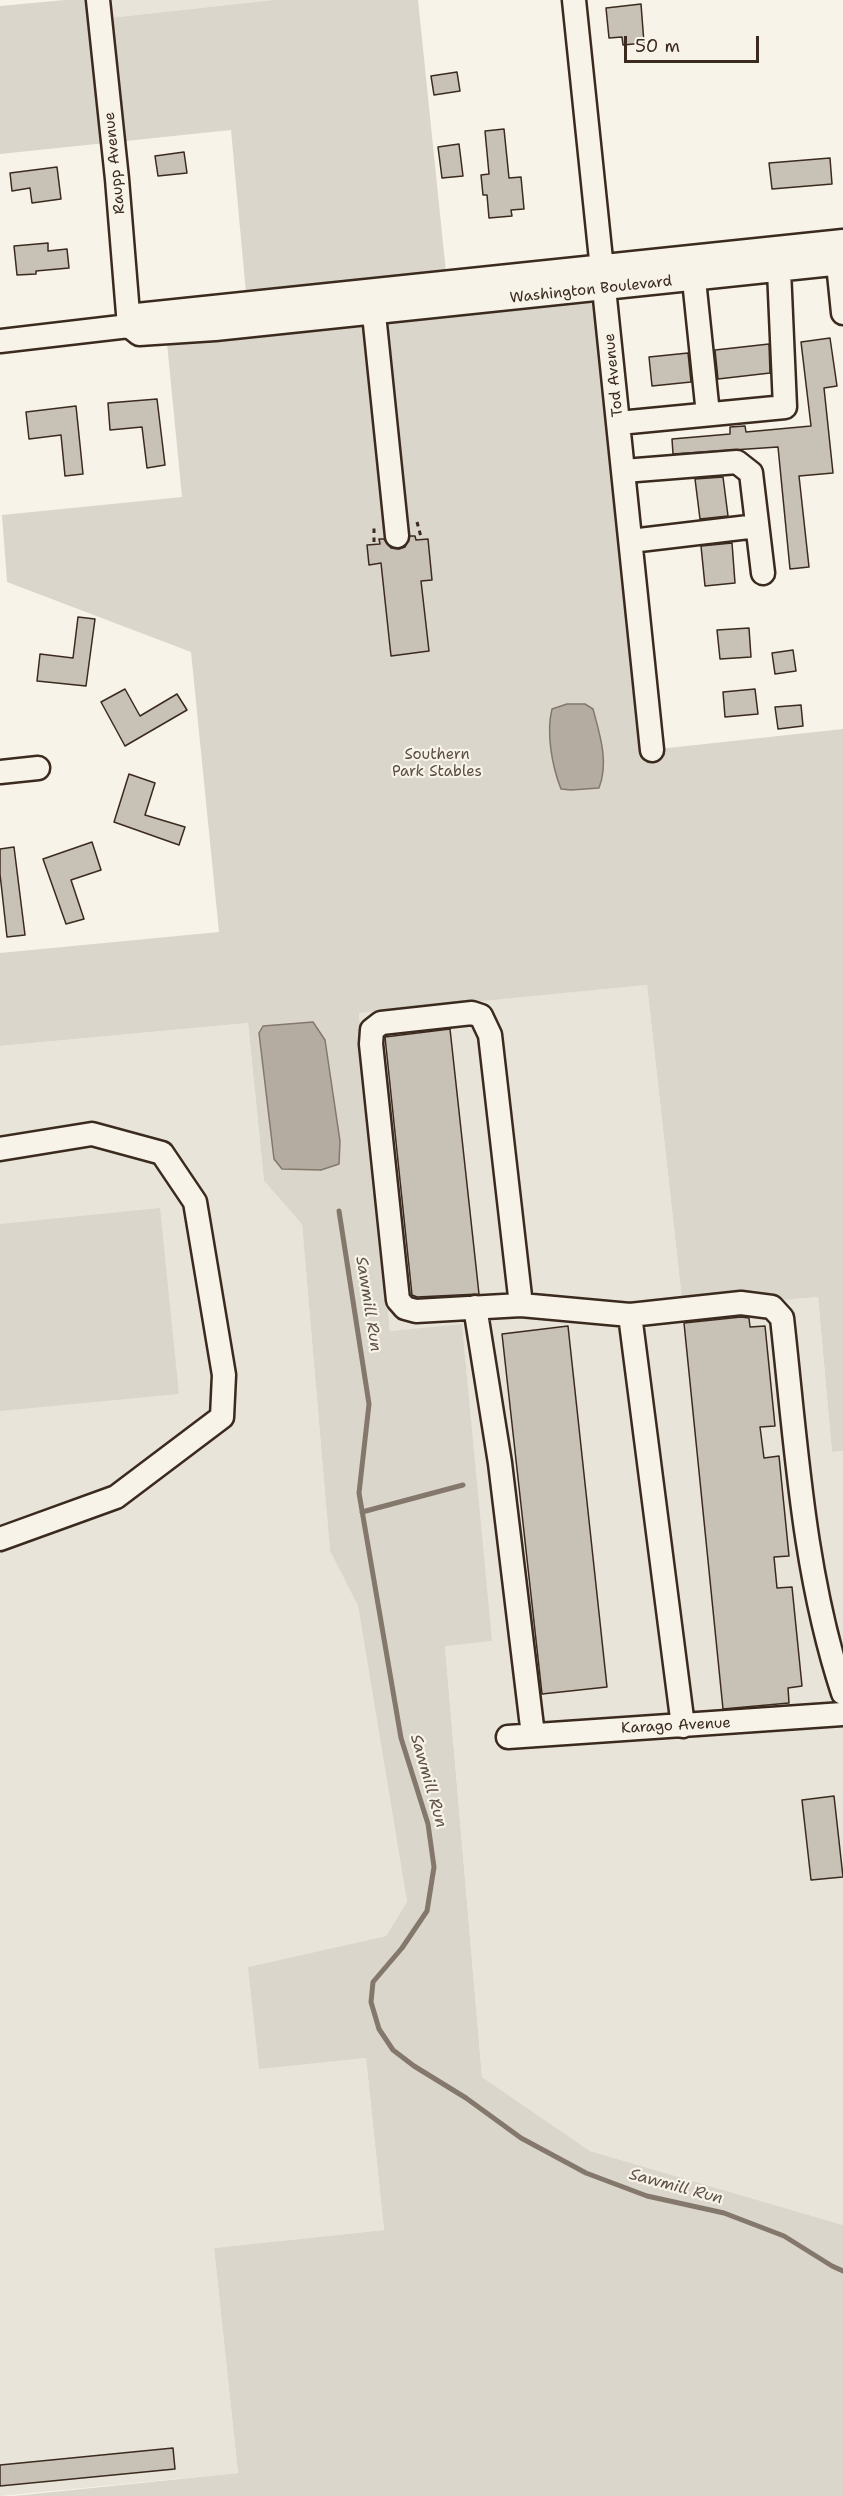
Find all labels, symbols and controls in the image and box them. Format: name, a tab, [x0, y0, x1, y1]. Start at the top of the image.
scale bar	[627, 24, 762, 62]
text: 50 m	[635, 34, 680, 58]
street label: Raupp Avenue	[101, 111, 129, 215]
street label: Washington Boulevard	[509, 273, 673, 307]
street label: Tod Avenue	[601, 332, 627, 418]
park label: Southern Park Stables	[392, 746, 482, 781]
water label: Sawmill Run	[351, 1255, 385, 1353]
street label: Karago Avenue	[621, 1714, 731, 1738]
water label: Sawmill Run	[406, 1732, 450, 1830]
water label: Sawmill Run	[627, 2165, 725, 2209]

